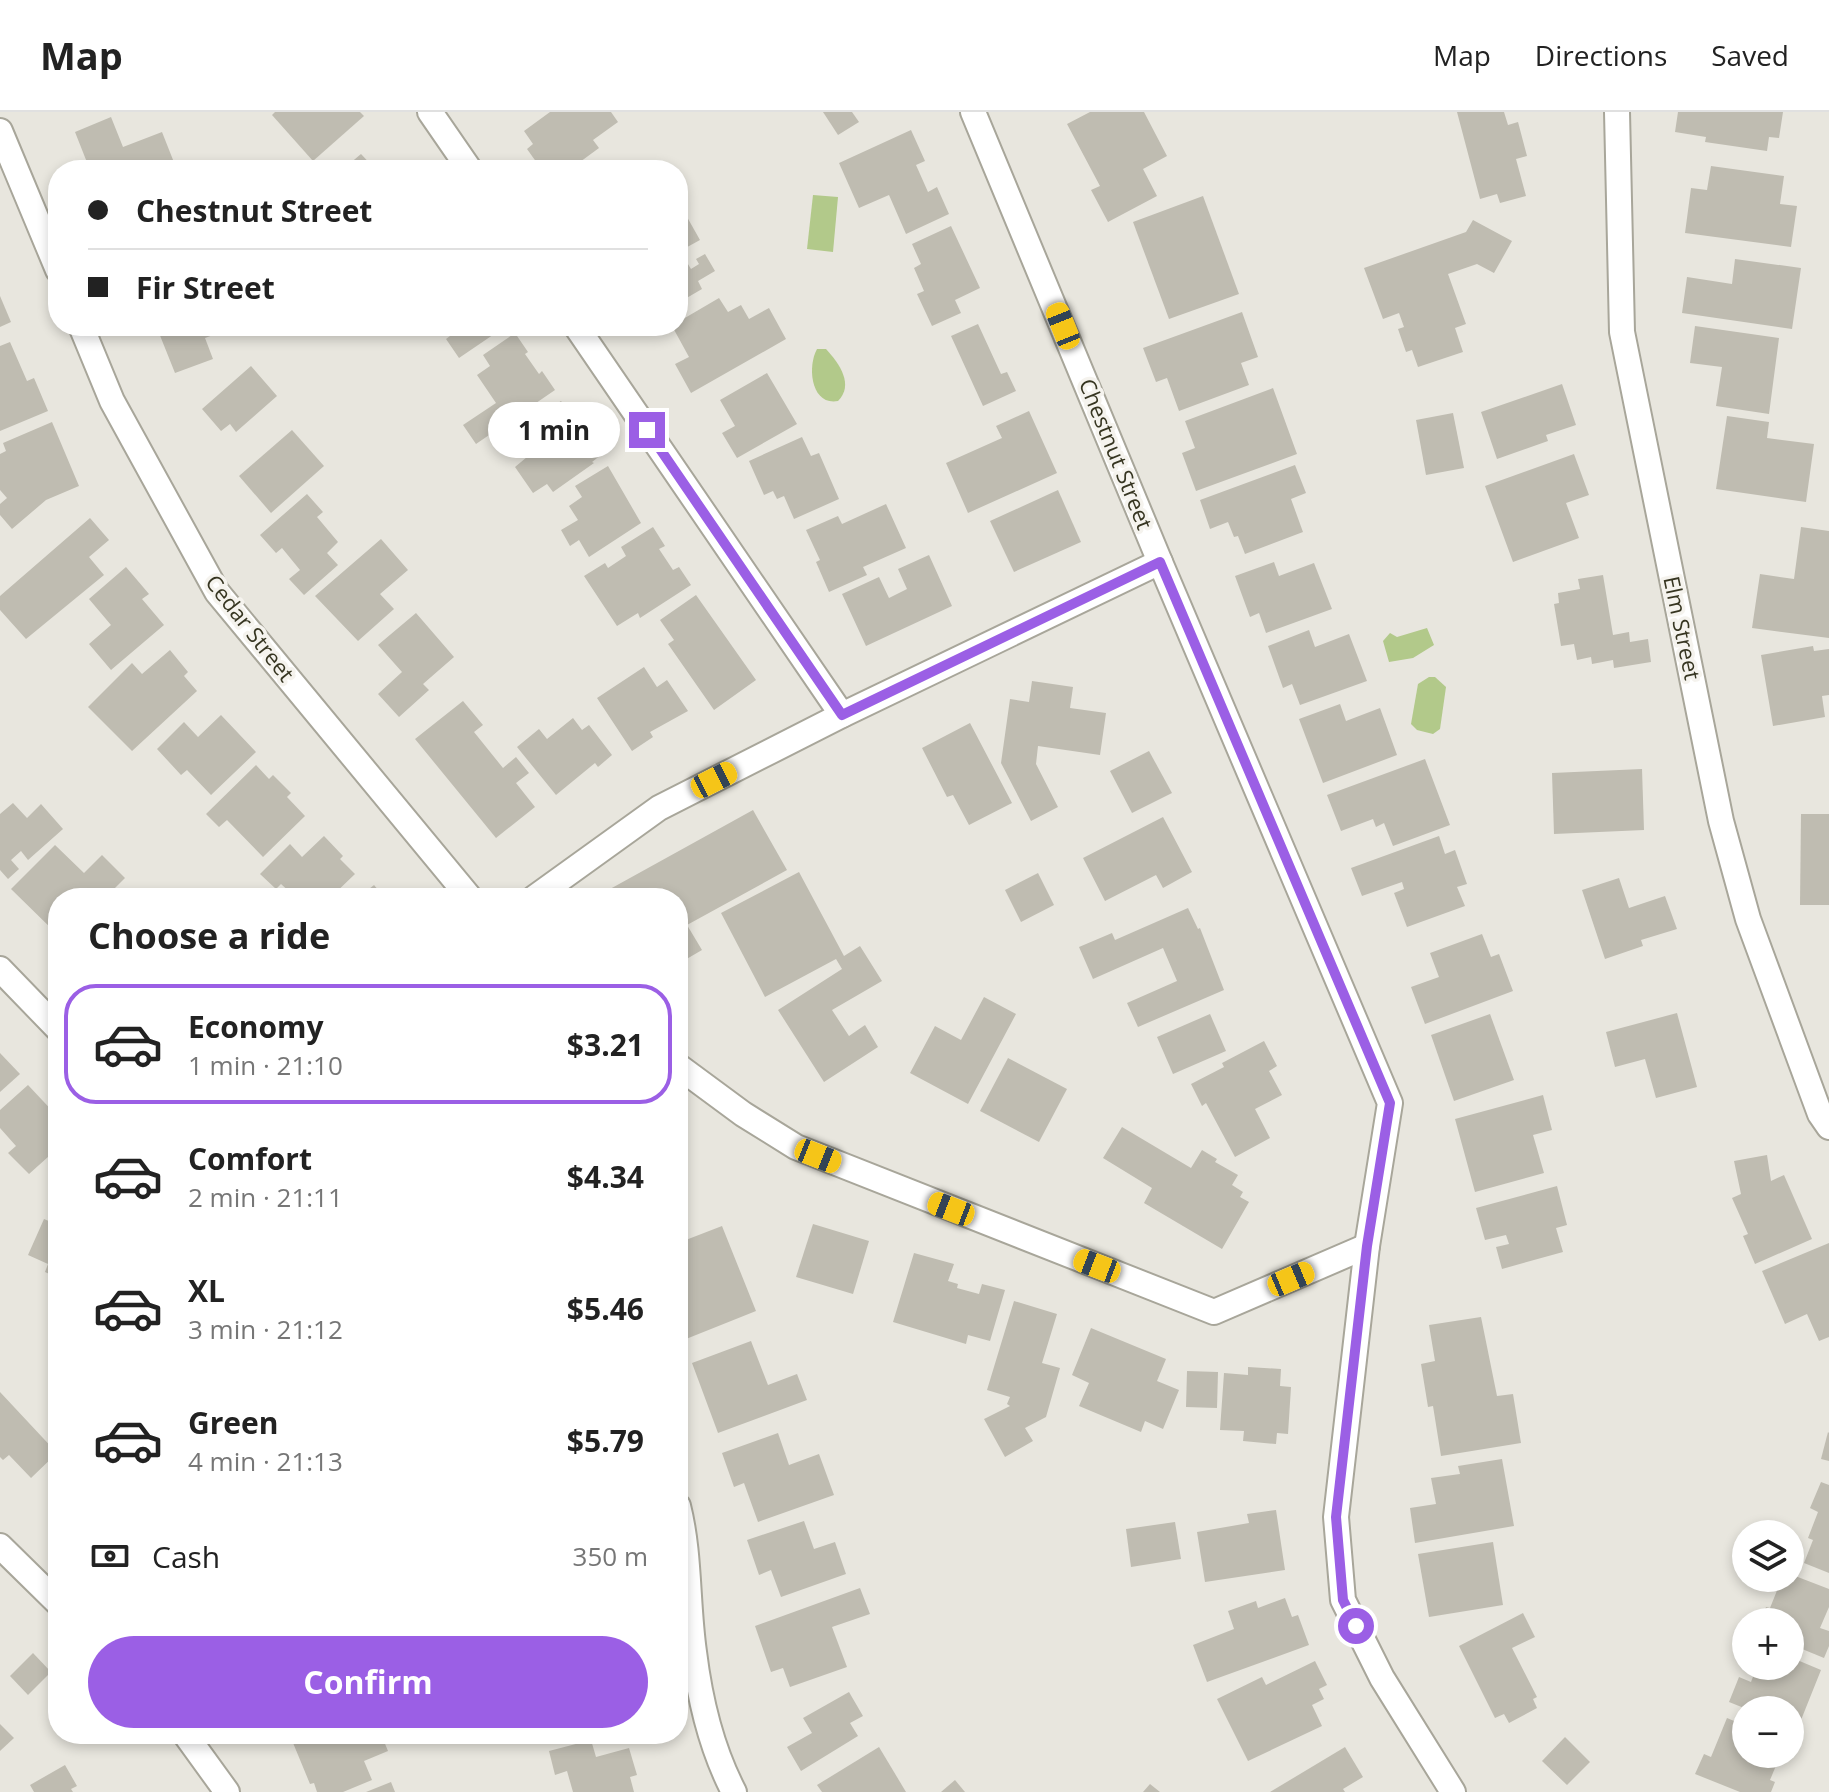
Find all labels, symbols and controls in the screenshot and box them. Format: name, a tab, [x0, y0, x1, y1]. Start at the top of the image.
text: Map	[40, 29, 123, 81]
text: Map	[1433, 36, 1491, 74]
text: Directions	[1535, 36, 1667, 74]
text: Saved	[1711, 36, 1789, 74]
text: Chestnut Street	[136, 190, 372, 231]
text: Fir Street	[136, 267, 275, 308]
car	[1043, 299, 1083, 353]
street label: Chestnut Street	[1073, 374, 1161, 534]
callout: 1 min	[487, 402, 619, 458]
text: 1 min	[518, 412, 590, 448]
route end	[629, 412, 665, 448]
street label: Cedar Street	[200, 568, 302, 687]
street label: Elm Street	[1657, 573, 1709, 683]
car	[687, 758, 741, 802]
text: Choose a ride	[88, 911, 330, 960]
text: Economy	[188, 1006, 324, 1047]
icon: car	[92, 1008, 164, 1080]
text: $3.21	[567, 1024, 644, 1065]
text: 1 min · 21:10	[188, 1047, 343, 1083]
car	[791, 1136, 845, 1176]
text: Comfort	[188, 1138, 312, 1179]
icon: car	[92, 1140, 164, 1212]
text: $4.34	[567, 1156, 644, 1197]
text: 2 min · 21:11	[188, 1179, 343, 1215]
car	[924, 1189, 978, 1229]
car	[1070, 1246, 1124, 1286]
car	[1264, 1259, 1318, 1299]
text: XL	[188, 1270, 225, 1311]
icon: car	[92, 1272, 164, 1344]
text: $5.46	[567, 1288, 644, 1329]
text: 3 min · 21:12	[188, 1311, 343, 1347]
text: Green	[188, 1402, 279, 1443]
icon: car	[92, 1404, 164, 1476]
text: $5.79	[567, 1420, 644, 1461]
text: 4 min · 21:13	[188, 1443, 343, 1479]
map controls	[1732, 1520, 1804, 1768]
button: layers	[1732, 1520, 1804, 1592]
icon: cash	[88, 1534, 132, 1578]
text: Cash	[152, 1536, 220, 1577]
text: 350 m	[573, 1538, 648, 1574]
route start	[1338, 1608, 1374, 1644]
button: +	[1732, 1608, 1804, 1680]
button: Confirm	[88, 1636, 648, 1728]
button: −	[1732, 1696, 1804, 1768]

